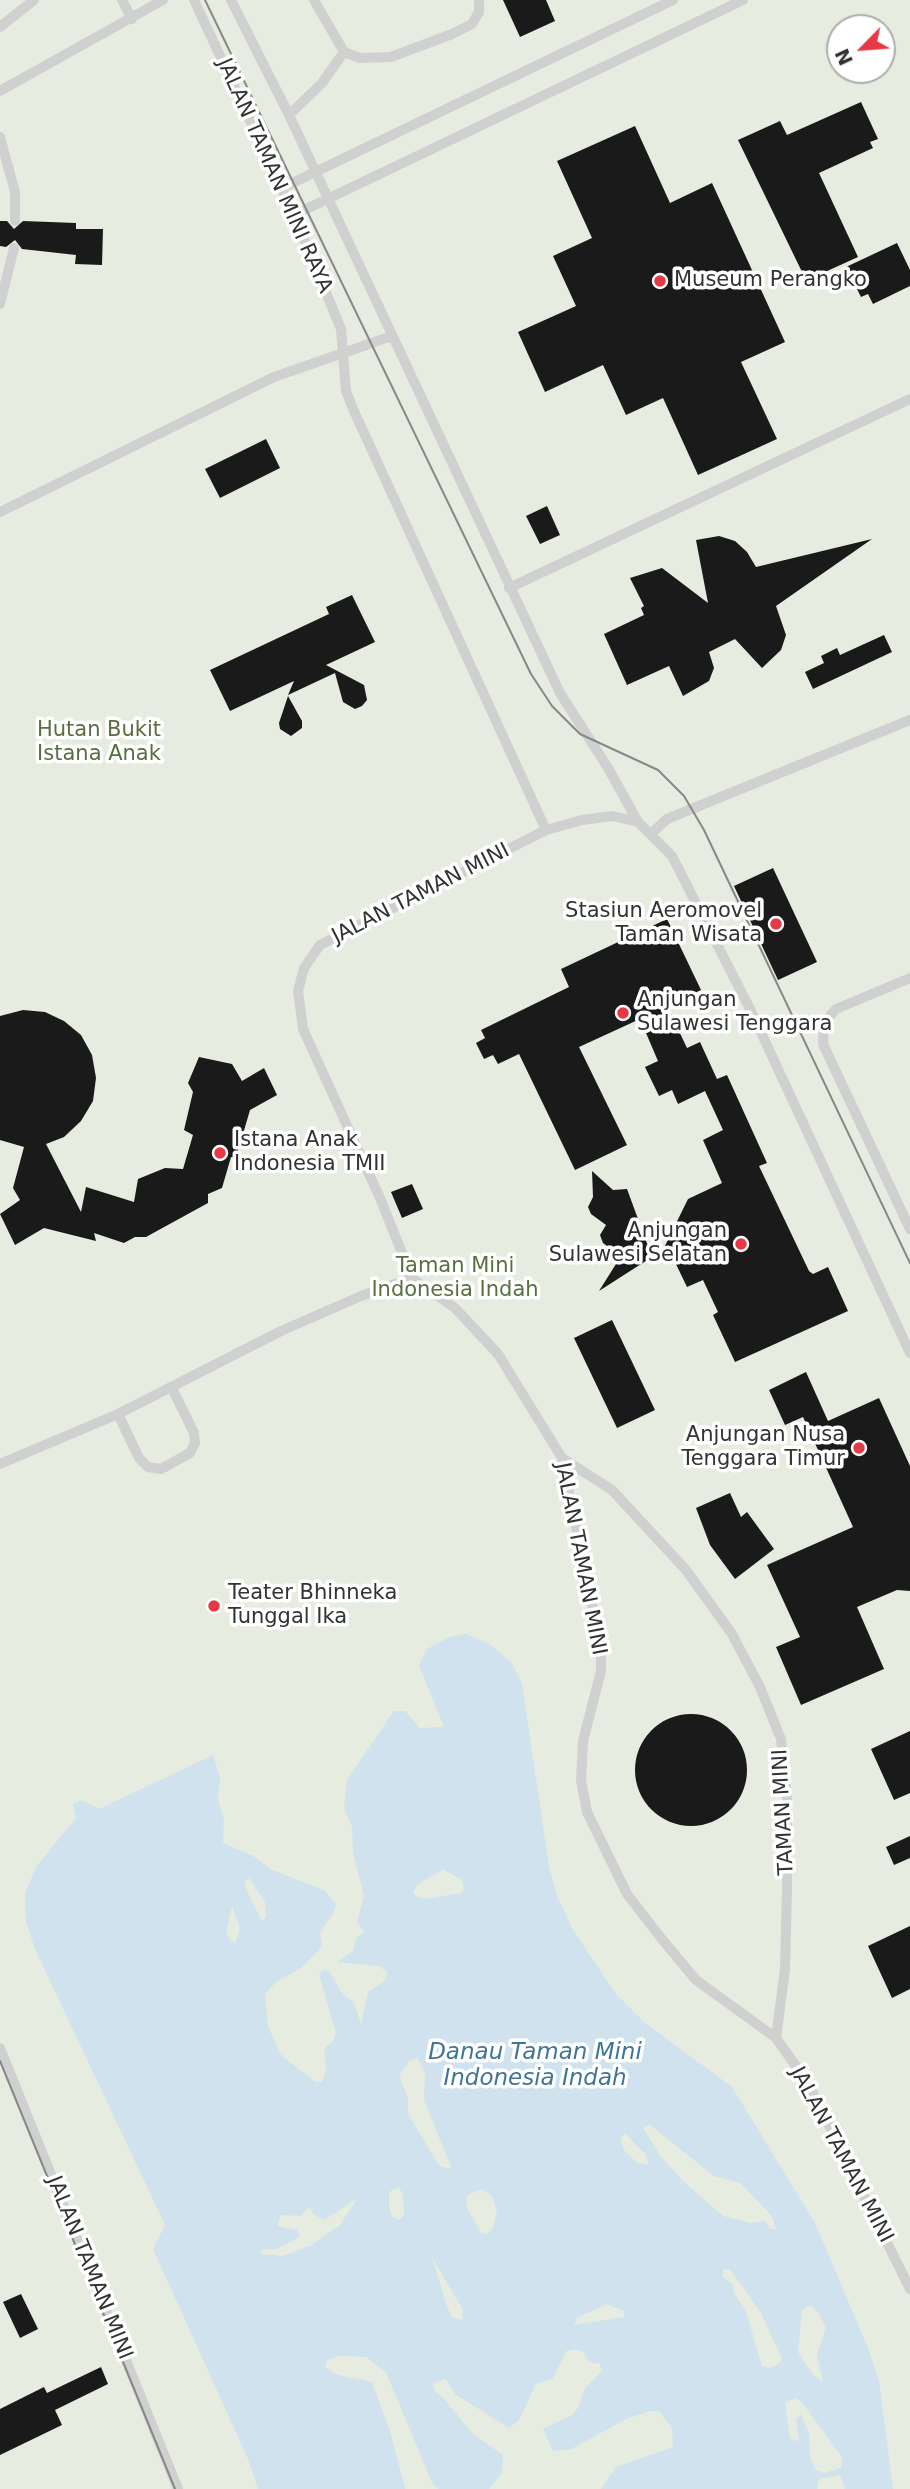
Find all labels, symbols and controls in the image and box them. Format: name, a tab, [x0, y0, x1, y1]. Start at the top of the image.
north arrow	[826, 14, 896, 84]
text: N	[830, 45, 857, 69]
street label: JALAN TAMAN MINI RAYA	[211, 55, 337, 297]
place label: Museum Perangko	[674, 268, 867, 294]
marker: Museum Perangko	[652, 273, 668, 289]
park label: Hutan Bukit Istana Anak	[37, 718, 161, 768]
street label: JALAN TAMAN MINI	[328, 838, 514, 950]
place label: Stasiun Aeromovel Taman Wisata	[565, 899, 762, 949]
marker: Stasiun Aeromovel Taman Wisata	[768, 916, 784, 932]
place label: Anjungan Sulawesi Tenggara	[637, 988, 832, 1038]
marker: Anjungan Sulawesi Tenggara	[615, 1005, 631, 1021]
place label: Istana Anak Indonesia TMII	[234, 1128, 386, 1178]
marker: Istana Anak Indonesia TMII	[212, 1145, 228, 1161]
place label: Anjungan Sulawesi Selatan	[549, 1219, 727, 1269]
marker: Anjungan Sulawesi Selatan	[733, 1236, 749, 1252]
park label: Taman Mini Indonesia Indah	[371, 1254, 539, 1304]
place label: Anjungan Nusa Tenggara Timur	[681, 1423, 845, 1473]
marker: Anjungan Nusa Tenggara Timur	[851, 1440, 867, 1456]
street label: JALAN TAMAN MINI	[549, 1461, 611, 1657]
place label: Teater Bhinneka Tunggal Ika	[228, 1581, 397, 1631]
marker: Teater Bhinneka Tunggal Ika	[206, 1598, 222, 1614]
street label: TAMAN MINI	[768, 1748, 800, 1876]
water label: Danau Taman Mini Indonesia Indah	[428, 2039, 642, 2093]
street label: JALAN TAMAN MINI	[784, 2063, 898, 2247]
street label: JALAN TAMAN MINI	[41, 2173, 137, 2363]

